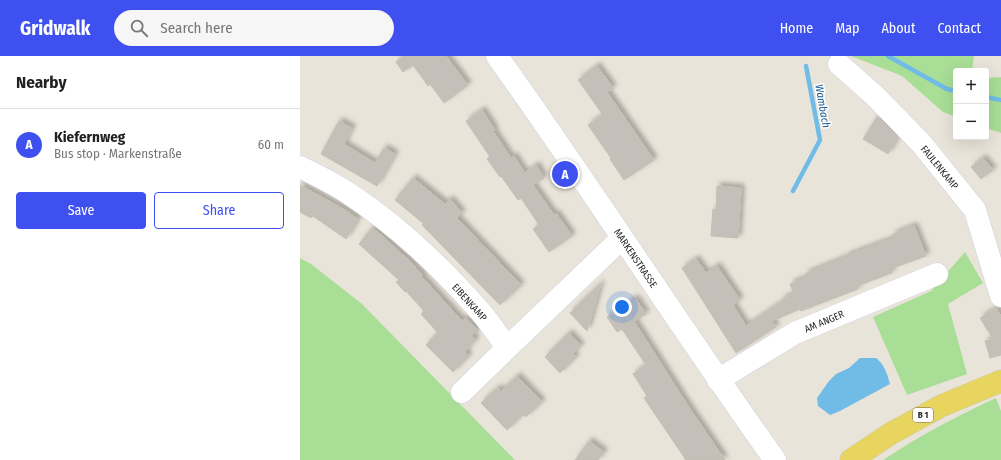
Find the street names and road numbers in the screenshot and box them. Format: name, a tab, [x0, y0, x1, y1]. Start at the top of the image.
street label: FAULENKAMP	[918, 143, 961, 192]
street label: MARKENSTRASSE	[611, 227, 659, 291]
street label: EIBENKAMP	[449, 281, 489, 324]
street label: AM ANGER	[803, 308, 847, 336]
road number: B 1	[913, 408, 933, 422]

